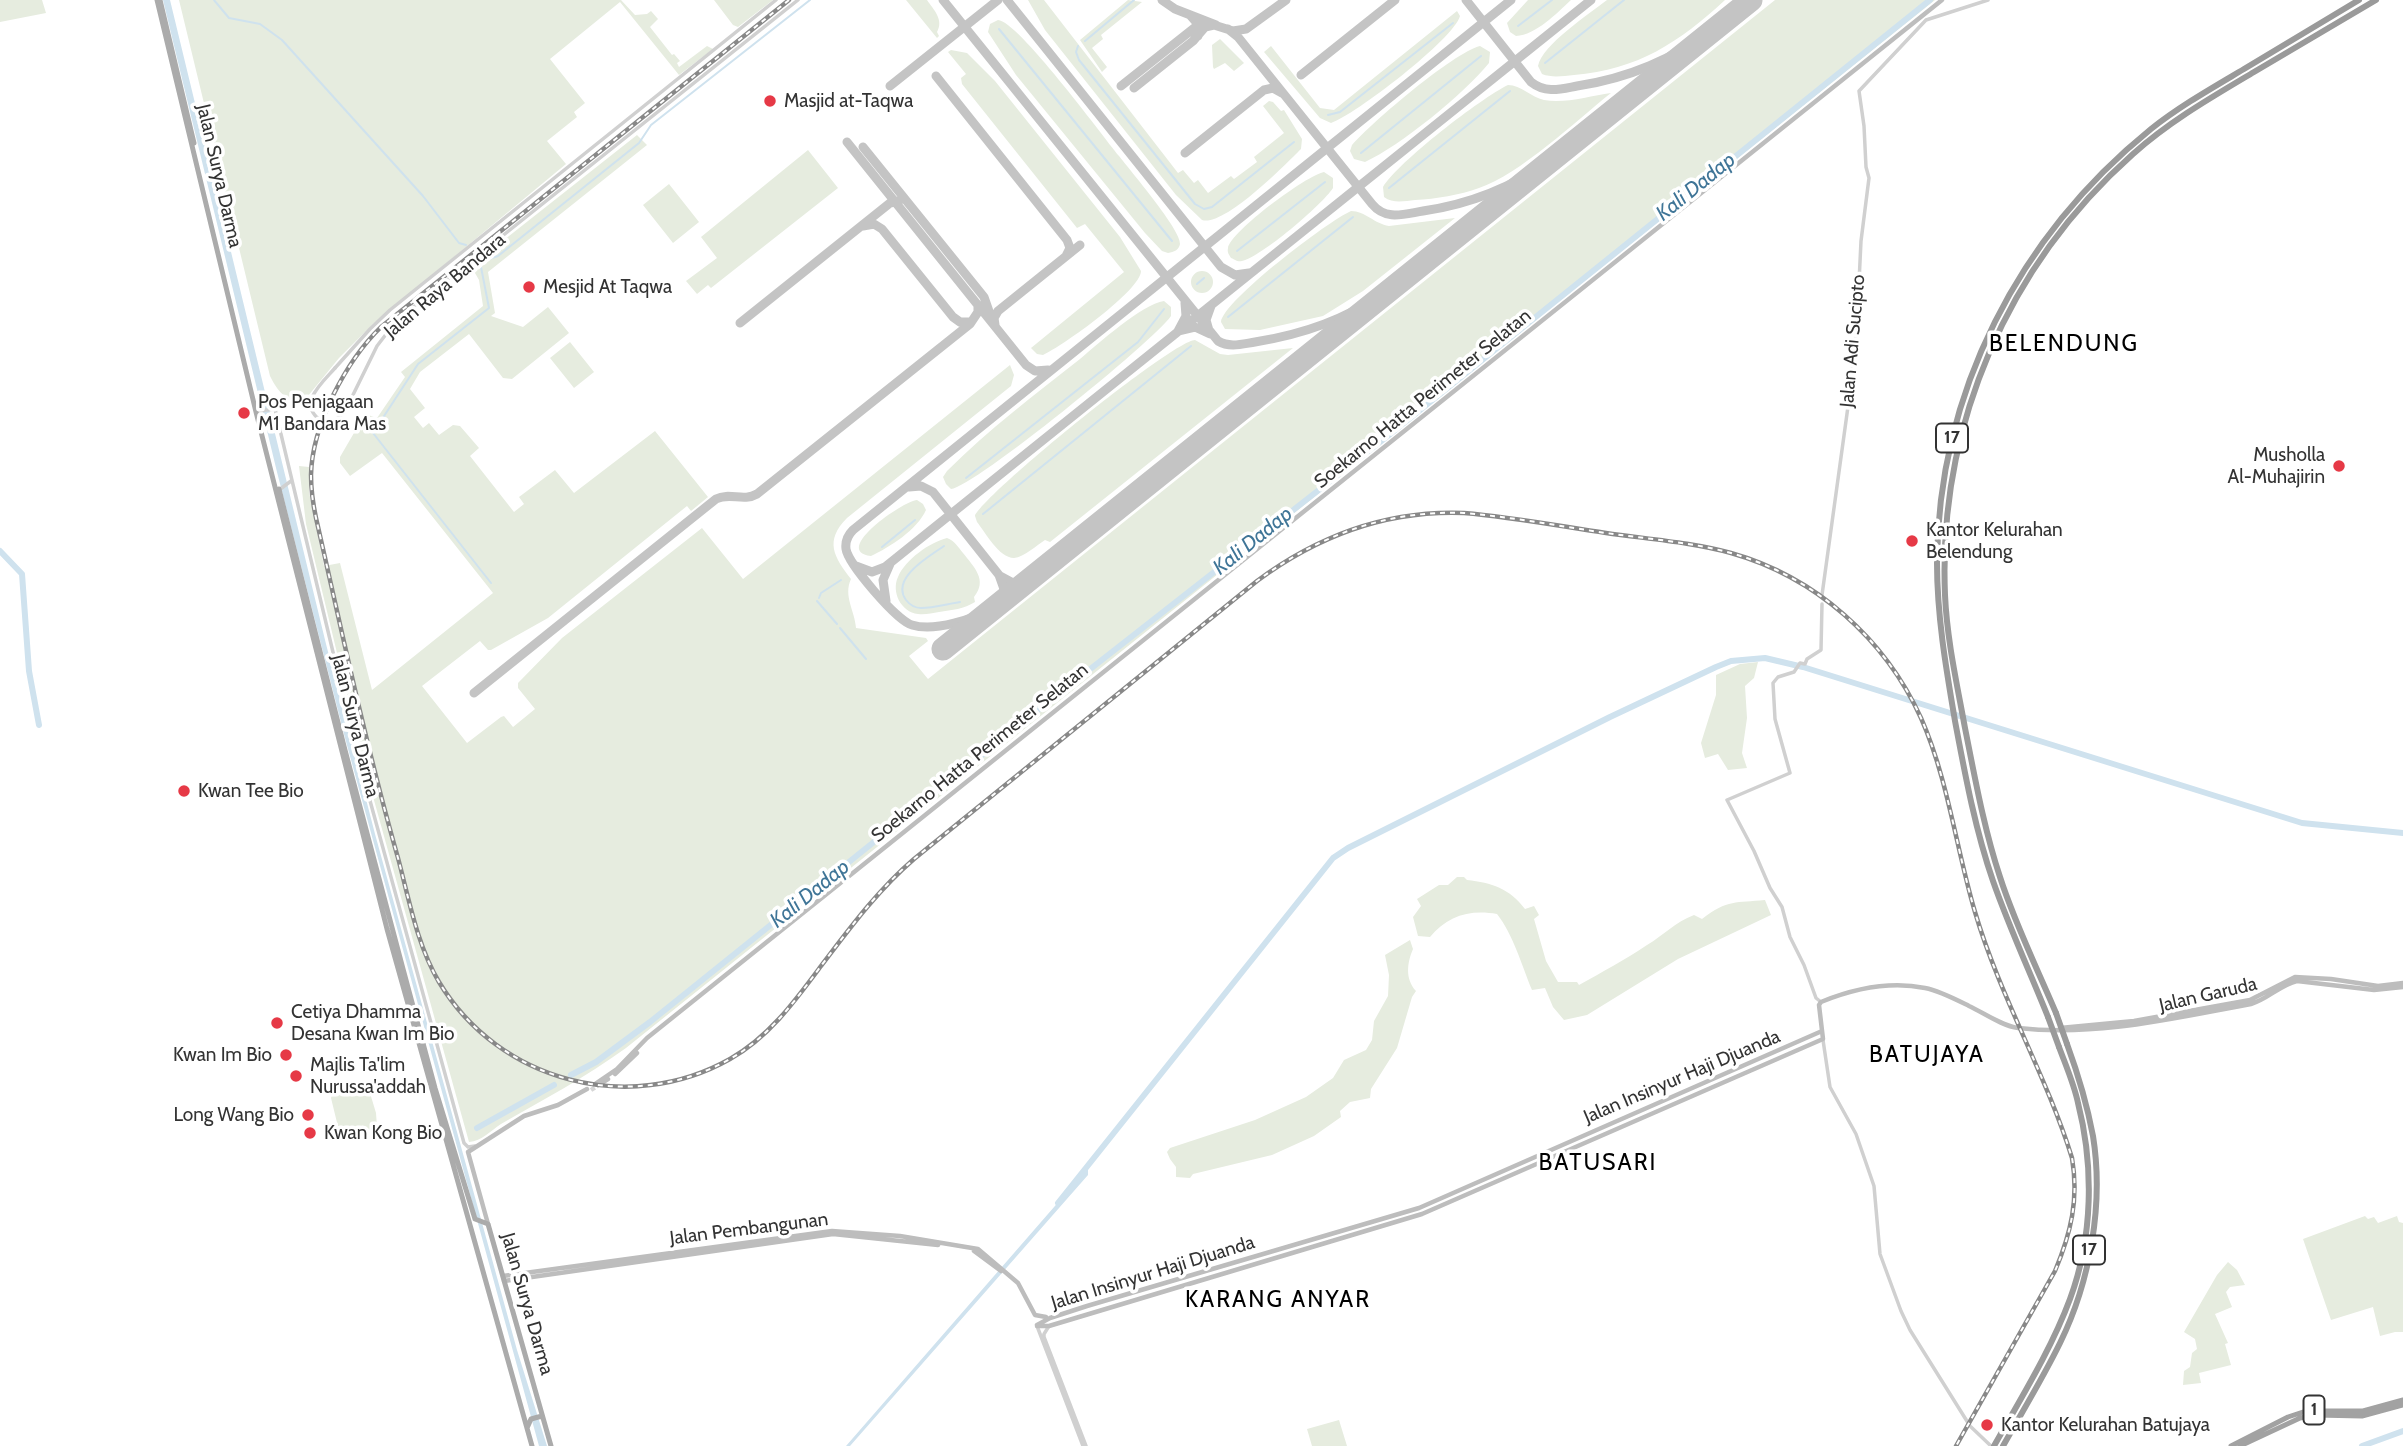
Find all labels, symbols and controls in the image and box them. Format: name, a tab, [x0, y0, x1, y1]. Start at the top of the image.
place label: Masjid at-Taqwa	[784, 90, 913, 112]
marker: Masjid at-Taqwa	[762, 93, 778, 109]
street label: Jalan Surya Darma	[191, 102, 247, 250]
water label: Kali Dadap	[1651, 147, 1741, 227]
street label: Jalan Raya Bandara	[380, 229, 510, 343]
street label: Jalan Adi Sucipto	[1836, 274, 1870, 408]
place label: Mesjid At Taqwa	[543, 276, 672, 298]
marker: Mesjid At Taqwa	[521, 279, 537, 295]
street label: Soekarno Hatta Perimeter Selatan	[1310, 305, 1536, 493]
district label: BELENDUNG	[1990, 330, 2138, 358]
place label: Pos Penjagaan M1 Bandara Mas	[258, 391, 386, 435]
marker: Pos Penjagaan M1 Bandara Mas	[236, 405, 252, 421]
road number: 17	[1936, 424, 1968, 452]
place label: Musholla Al-Muhajirin	[2228, 444, 2325, 488]
marker: Musholla Al-Muhajirin	[2331, 458, 2347, 474]
water label: Kali Dadap	[1208, 501, 1298, 581]
place label: Kantor Kelurahan Belendung	[1926, 519, 2063, 563]
marker: Kantor Kelurahan Belendung	[1904, 533, 1920, 549]
street label: Jalan Surya Darma	[326, 652, 384, 800]
street label: Soekarno Hatta Perimeter Selatan	[867, 659, 1093, 847]
place label: Kwan Tee Bio	[198, 780, 304, 802]
marker: Kwan Tee Bio	[176, 783, 192, 799]
water label: Kali Dadap	[765, 854, 855, 934]
street label: Jalan Garuda	[2157, 973, 2259, 1017]
place label: Cetiya Dhamma Desana Kwan Im Bio	[291, 1001, 454, 1045]
marker: Cetiya Dhamma Desana Kwan Im Bio	[269, 1015, 285, 1031]
street label: Jalan Insinyur Haji Djuanda	[1580, 1025, 1784, 1129]
district label: BATUJAYA	[1870, 1041, 1984, 1069]
place label: Kwan Im Bio	[173, 1044, 272, 1066]
marker: Kwan Im Bio	[278, 1047, 294, 1063]
place label: Majlis Ta'lim Nurussa'addah	[310, 1054, 426, 1098]
marker: Majlis Ta'lim Nurussa'addah	[288, 1068, 304, 1084]
place label: Long Wang Bio	[173, 1104, 294, 1126]
marker: Long Wang Bio	[300, 1107, 316, 1123]
place label: Kwan Kong Bio	[324, 1122, 442, 1144]
marker: Kwan Kong Bio	[302, 1125, 318, 1141]
district label: BATUSARI	[1540, 1149, 1656, 1177]
street label: Jalan Pembangunan	[669, 1208, 829, 1250]
street label: Jalan Surya Darma	[496, 1230, 558, 1378]
street label: Jalan Insinyur Haji Djuanda	[1049, 1231, 1257, 1315]
road number: 17	[2073, 1236, 2105, 1265]
district label: KARANG ANYAR	[1186, 1286, 1370, 1314]
road number: 1	[2304, 1395, 2324, 1424]
place label: Kantor Kelurahan Batujaya	[2001, 1414, 2210, 1436]
marker: Kantor Kelurahan Batujaya	[1979, 1417, 1995, 1433]

